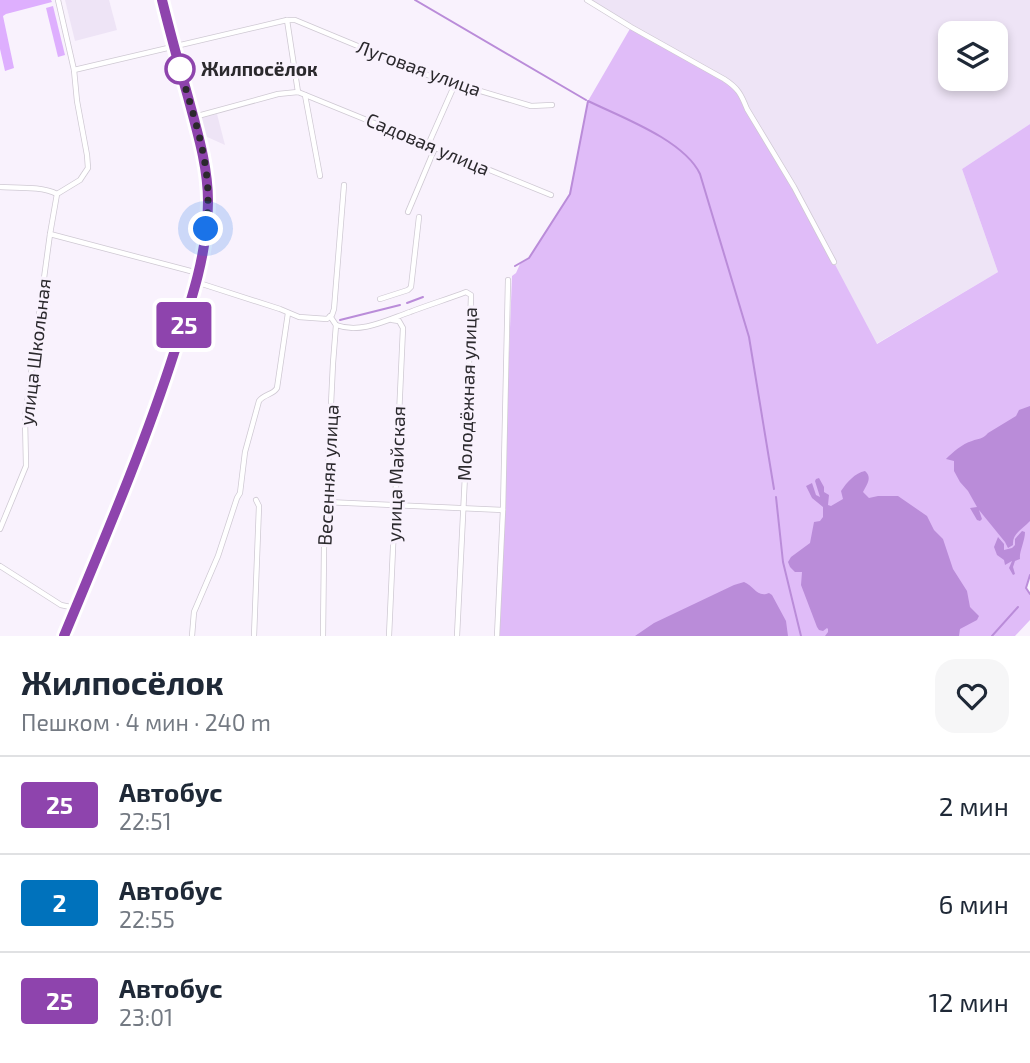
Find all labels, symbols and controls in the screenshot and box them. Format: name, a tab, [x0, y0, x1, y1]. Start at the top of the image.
map controls	[938, 21, 1008, 91]
button: layers	[938, 21, 1008, 91]
street label: Луговая улица	[354, 34, 484, 102]
marker: Жилпосёлок	[165, 54, 195, 84]
place label: Жилпосёлок	[201, 57, 318, 80]
street label: Садовая улица	[363, 107, 493, 181]
your location	[188, 211, 223, 246]
street label: улица Школьная	[14, 277, 56, 427]
line badge: 25	[152, 302, 216, 348]
street label: Молодёжная улица	[452, 307, 482, 481]
text: 25	[170, 310, 198, 339]
street label: Весенняя улица	[312, 404, 344, 546]
street label: улица Майская	[382, 406, 410, 542]
button: heart	[935, 659, 1009, 733]
text: Жилпосёлок	[21, 662, 224, 702]
text: Пешком · 4 мин · 240 m	[21, 708, 271, 736]
text: Автобус	[119, 776, 222, 807]
text: 25	[46, 790, 73, 819]
text: 2 мин	[939, 790, 1009, 821]
text: 22:51	[119, 807, 172, 835]
text: Автобус	[119, 874, 222, 905]
text: 2	[53, 888, 66, 917]
text: 6 мин	[938, 888, 1009, 919]
text: 22:55	[119, 905, 175, 933]
text: Автобус	[119, 972, 222, 1003]
text: 25	[46, 986, 73, 1015]
text: 12 мин	[928, 986, 1009, 1017]
text: 23:01	[119, 1003, 173, 1031]

